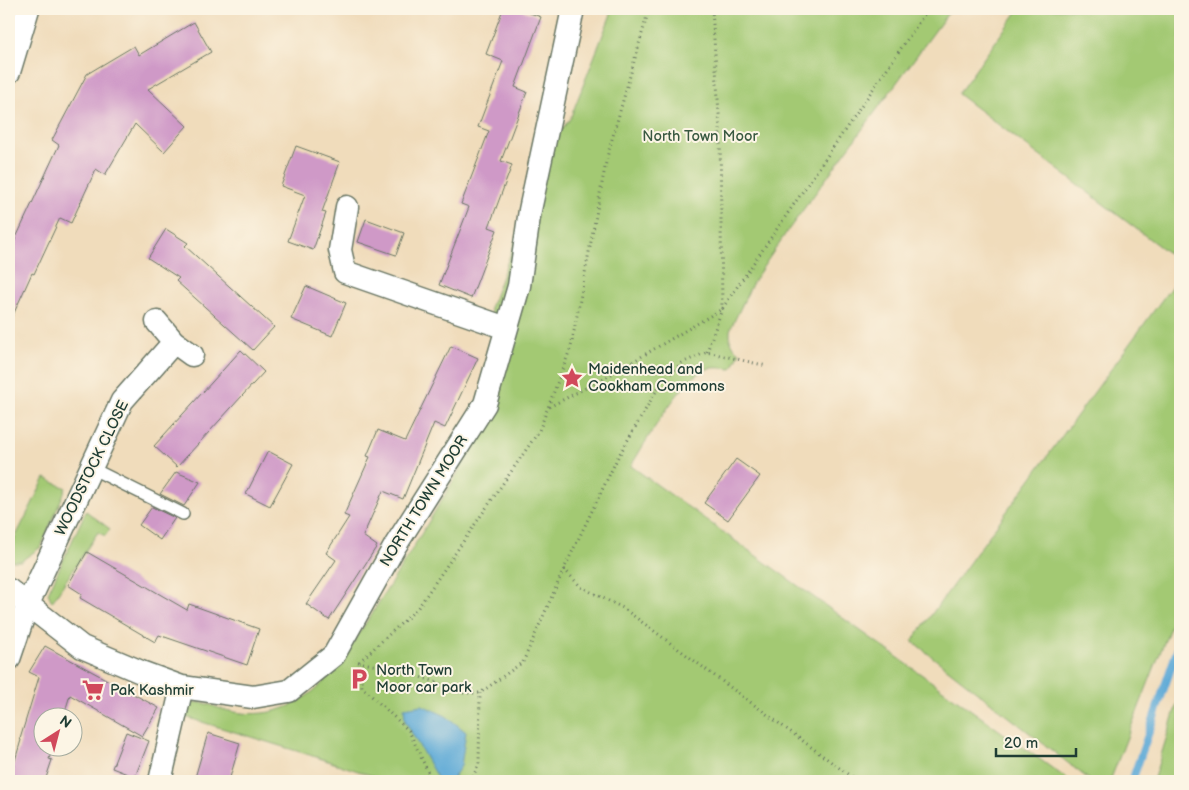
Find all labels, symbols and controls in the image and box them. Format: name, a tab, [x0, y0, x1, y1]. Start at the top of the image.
park label: North Town Moor	[642, 127, 758, 146]
place label: Maidenhead and Cookham Commons	[588, 360, 725, 396]
place icon: Maidenhead and Cookham Commons	[559, 365, 585, 391]
street label: WOODSTOCK CLOSE	[51, 397, 133, 539]
street label: NORTH TOWN MOOR	[376, 432, 472, 570]
place label: North Town Moor car park	[376, 661, 472, 697]
parking icon: North Town Moor car park	[346, 666, 372, 692]
supermarket icon: Pak Kashmir	[80, 677, 106, 703]
place label: Pak Kashmir	[110, 681, 194, 700]
north arrow	[32, 708, 82, 758]
text: N	[56, 712, 75, 732]
scale bar	[996, 725, 1076, 757]
text: 20 m	[1004, 734, 1038, 753]

